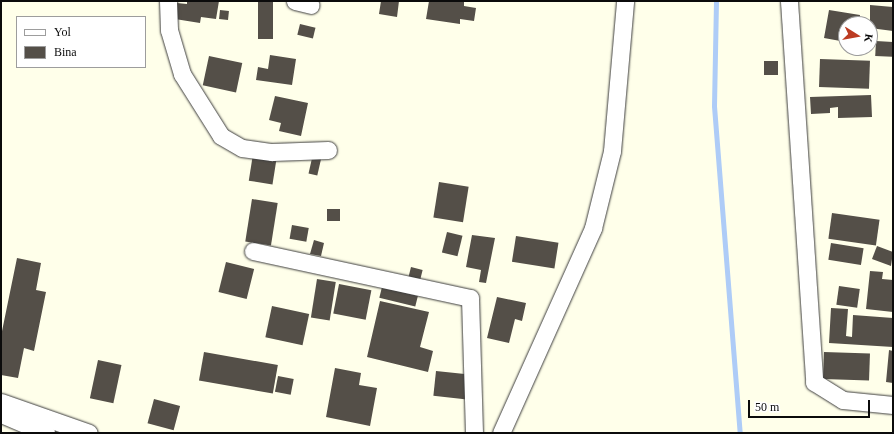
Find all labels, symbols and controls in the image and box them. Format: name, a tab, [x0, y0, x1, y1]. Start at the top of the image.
legend	[16, 16, 146, 68]
north arrow	[838, 16, 878, 56]
text: Yol	[54, 25, 71, 39]
text: K	[862, 33, 876, 43]
text: Bina	[54, 45, 77, 59]
scale bar	[750, 392, 872, 418]
text: 50 m	[755, 400, 779, 414]

